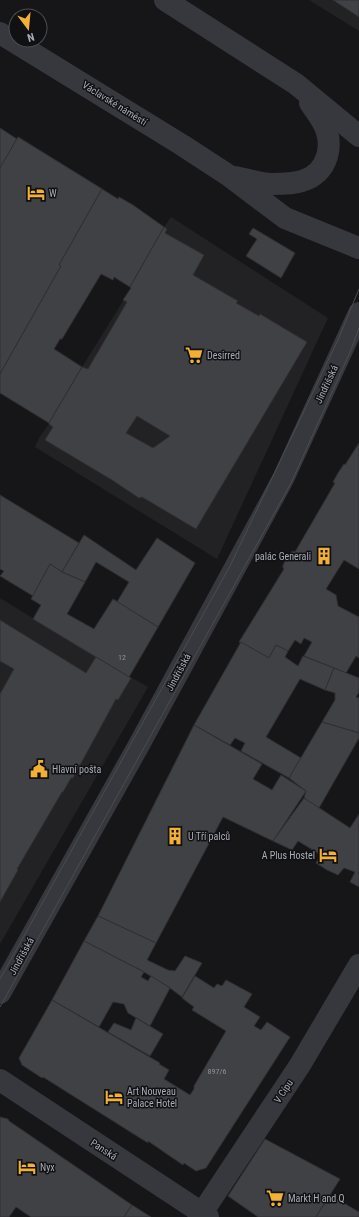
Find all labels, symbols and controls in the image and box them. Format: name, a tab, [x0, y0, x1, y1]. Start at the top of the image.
north arrow	[8, 8, 48, 48]
text: N	[25, 30, 36, 44]
street label: Václavské náměstí	[81, 79, 149, 128]
hotel icon: W	[26, 183, 46, 203]
place label: W	[49, 188, 57, 199]
supermarket icon: Desirred	[184, 345, 204, 365]
place label: Desirred	[207, 350, 240, 361]
street label: Jindřišská	[313, 363, 340, 405]
building icon: palác Generali	[314, 546, 334, 566]
place label: palác Generali	[255, 551, 311, 562]
street label: Jindřišská	[164, 652, 193, 693]
house number: 12	[118, 653, 126, 662]
public building icon: Hlavní pošta	[29, 759, 49, 779]
place label: Hlavní pošta	[52, 764, 101, 775]
building icon: U Tří palců	[165, 826, 185, 846]
place label: U Tří palců	[188, 831, 230, 842]
hotel icon: A Plus Hostel	[318, 845, 338, 865]
place label: A Plus Hostel	[262, 850, 315, 861]
street label: Jindřišská	[7, 936, 36, 977]
house number: 897/6	[208, 1067, 226, 1076]
street label: V Cípu	[272, 1077, 295, 1105]
place label: Art Nouveau Palace Hotel	[127, 1086, 177, 1109]
hotel icon: Art Nouveau Palace Hotel	[104, 1087, 124, 1107]
street label: Panská	[89, 1137, 119, 1162]
hotel icon: Nyx	[17, 1157, 37, 1177]
place label: Nyx	[40, 1162, 55, 1173]
supermarket icon: Markt H and Q	[265, 1188, 285, 1208]
place label: Markt H and Q	[288, 1193, 345, 1204]

